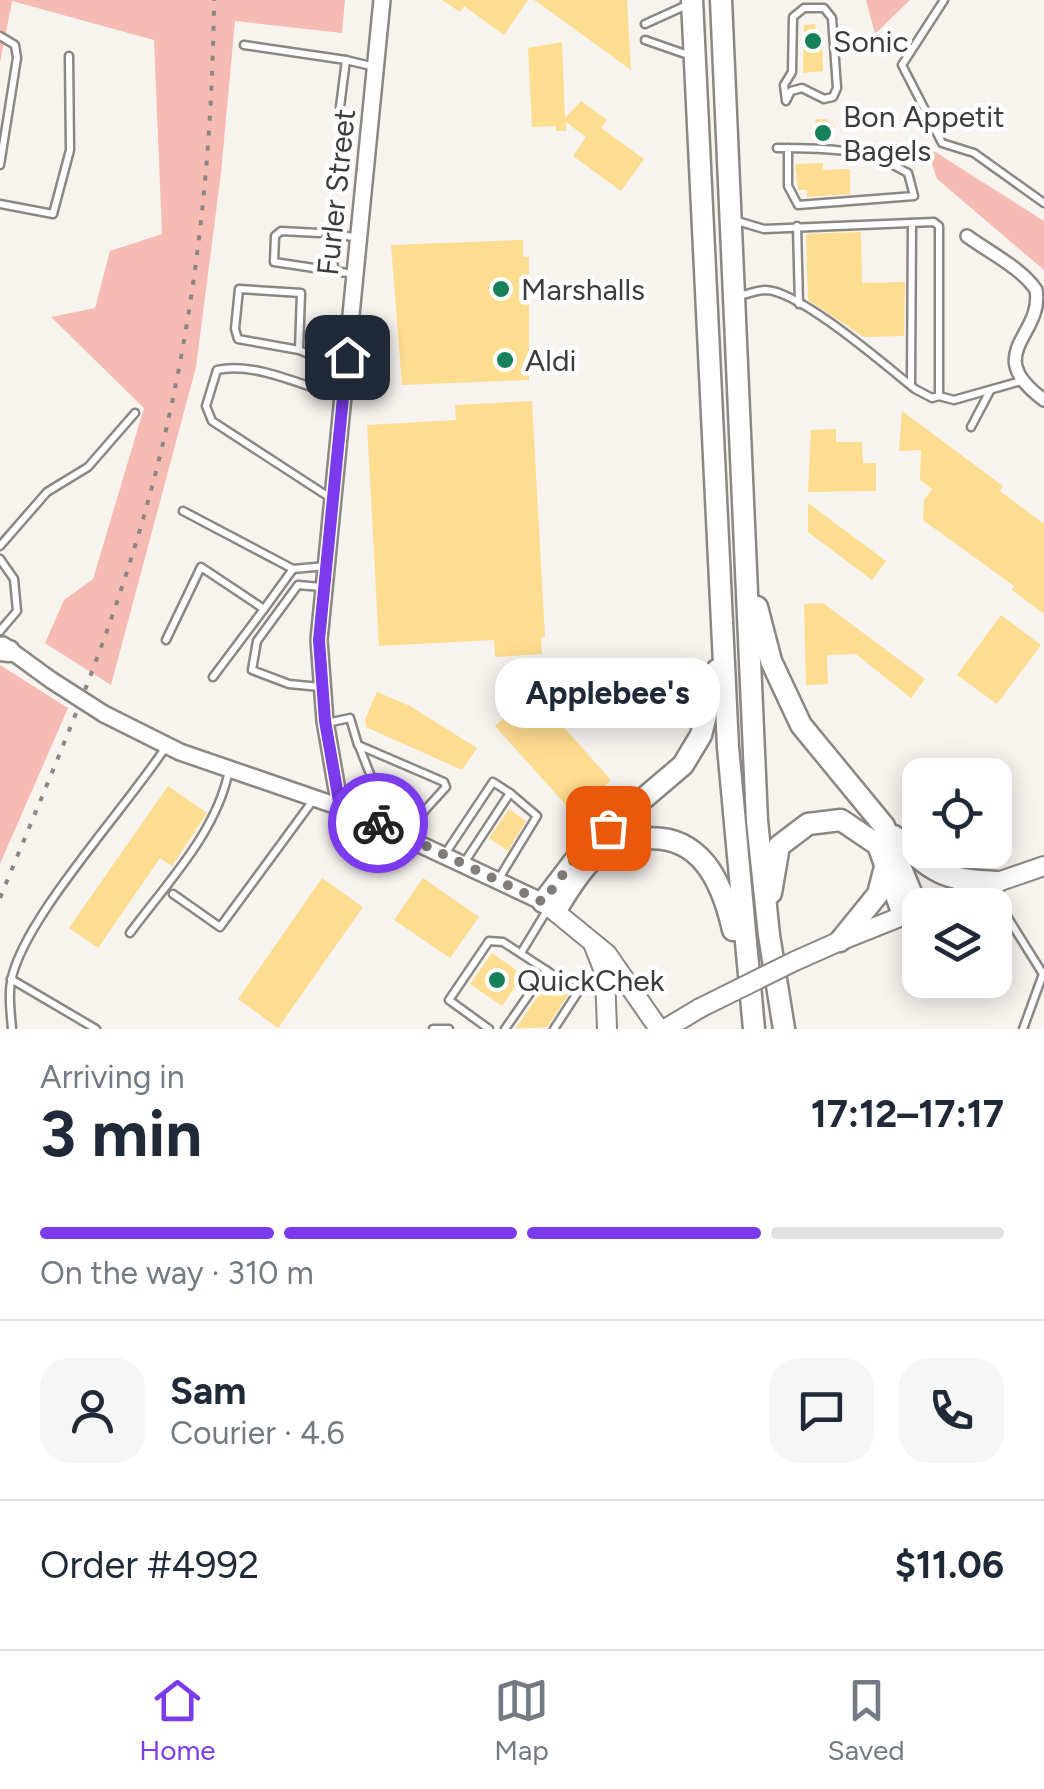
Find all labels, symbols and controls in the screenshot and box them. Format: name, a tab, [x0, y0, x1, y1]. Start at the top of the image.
place label: Sonic	[833, 23, 909, 60]
marker: Sonic	[802, 30, 824, 52]
place label: Bon Appetit Bagels	[843, 98, 1005, 169]
street label: Furler Street	[309, 107, 363, 277]
marker: Bon Appetit Bagels	[812, 122, 834, 144]
place label: Marshalls	[521, 271, 645, 308]
marker: Marshalls	[490, 278, 512, 300]
pin	[305, 315, 390, 400]
icon: home	[320, 330, 375, 385]
place label: Aldi	[525, 342, 576, 379]
marker: Aldi	[494, 349, 516, 371]
callout: Applebee's	[496, 658, 720, 728]
text: Applebee's	[525, 674, 690, 712]
map controls	[902, 758, 1012, 998]
button: locate	[902, 758, 1012, 868]
courier	[328, 773, 428, 873]
pin	[566, 786, 651, 871]
icon: bike	[351, 796, 406, 851]
icon: bag	[581, 801, 636, 856]
button: layers	[902, 888, 1012, 998]
place label: QuickChek	[517, 962, 665, 999]
marker: QuickChek	[486, 969, 508, 991]
text: Arriving in	[40, 1058, 185, 1096]
text: 17:12–17:17	[811, 1091, 1004, 1137]
text: 3 min	[40, 1094, 202, 1172]
text: On the way · 310 m	[40, 1254, 314, 1292]
button: person	[40, 1358, 145, 1463]
button: chat	[769, 1358, 874, 1463]
button: phone	[899, 1358, 1004, 1463]
text: Sam	[170, 1368, 246, 1414]
text: Courier · 4.6	[170, 1414, 345, 1452]
text: Order #4992	[40, 1542, 259, 1588]
text: $11.06	[895, 1542, 1004, 1588]
tab: Home	[139, 1673, 216, 1767]
tab: Map	[494, 1673, 549, 1767]
tab: Saved	[828, 1673, 905, 1767]

